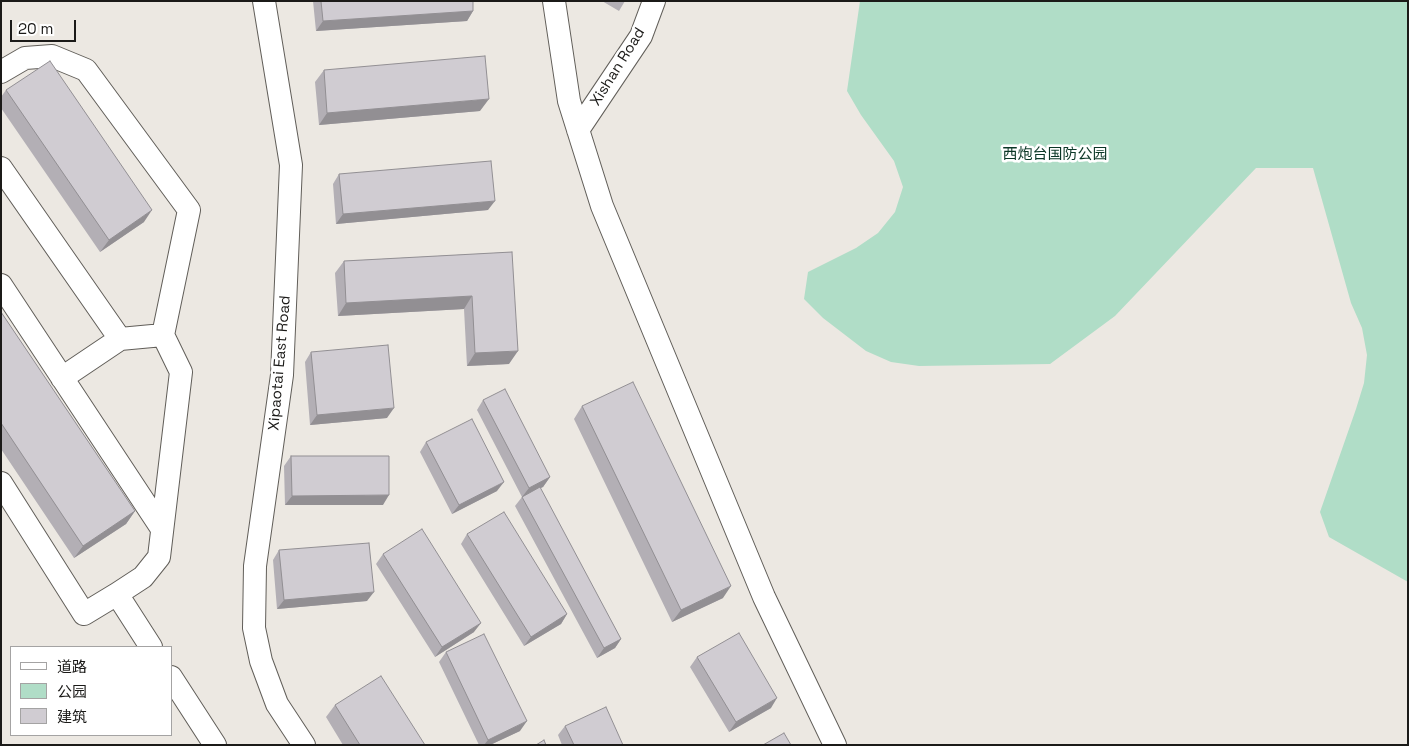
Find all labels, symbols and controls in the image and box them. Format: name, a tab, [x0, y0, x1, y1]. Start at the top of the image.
scale bar	[12, 10, 79, 42]
text: 20 m	[18, 19, 53, 38]
street label: Xishan Road	[587, 25, 649, 109]
park label: 西炮台国防公园	[1003, 146, 1107, 164]
street label: Xipaotai East Road	[265, 295, 295, 431]
legend	[10, 646, 172, 736]
text: 道路	[57, 657, 87, 676]
text: 公园	[57, 682, 87, 701]
text: 建筑	[57, 707, 87, 726]

